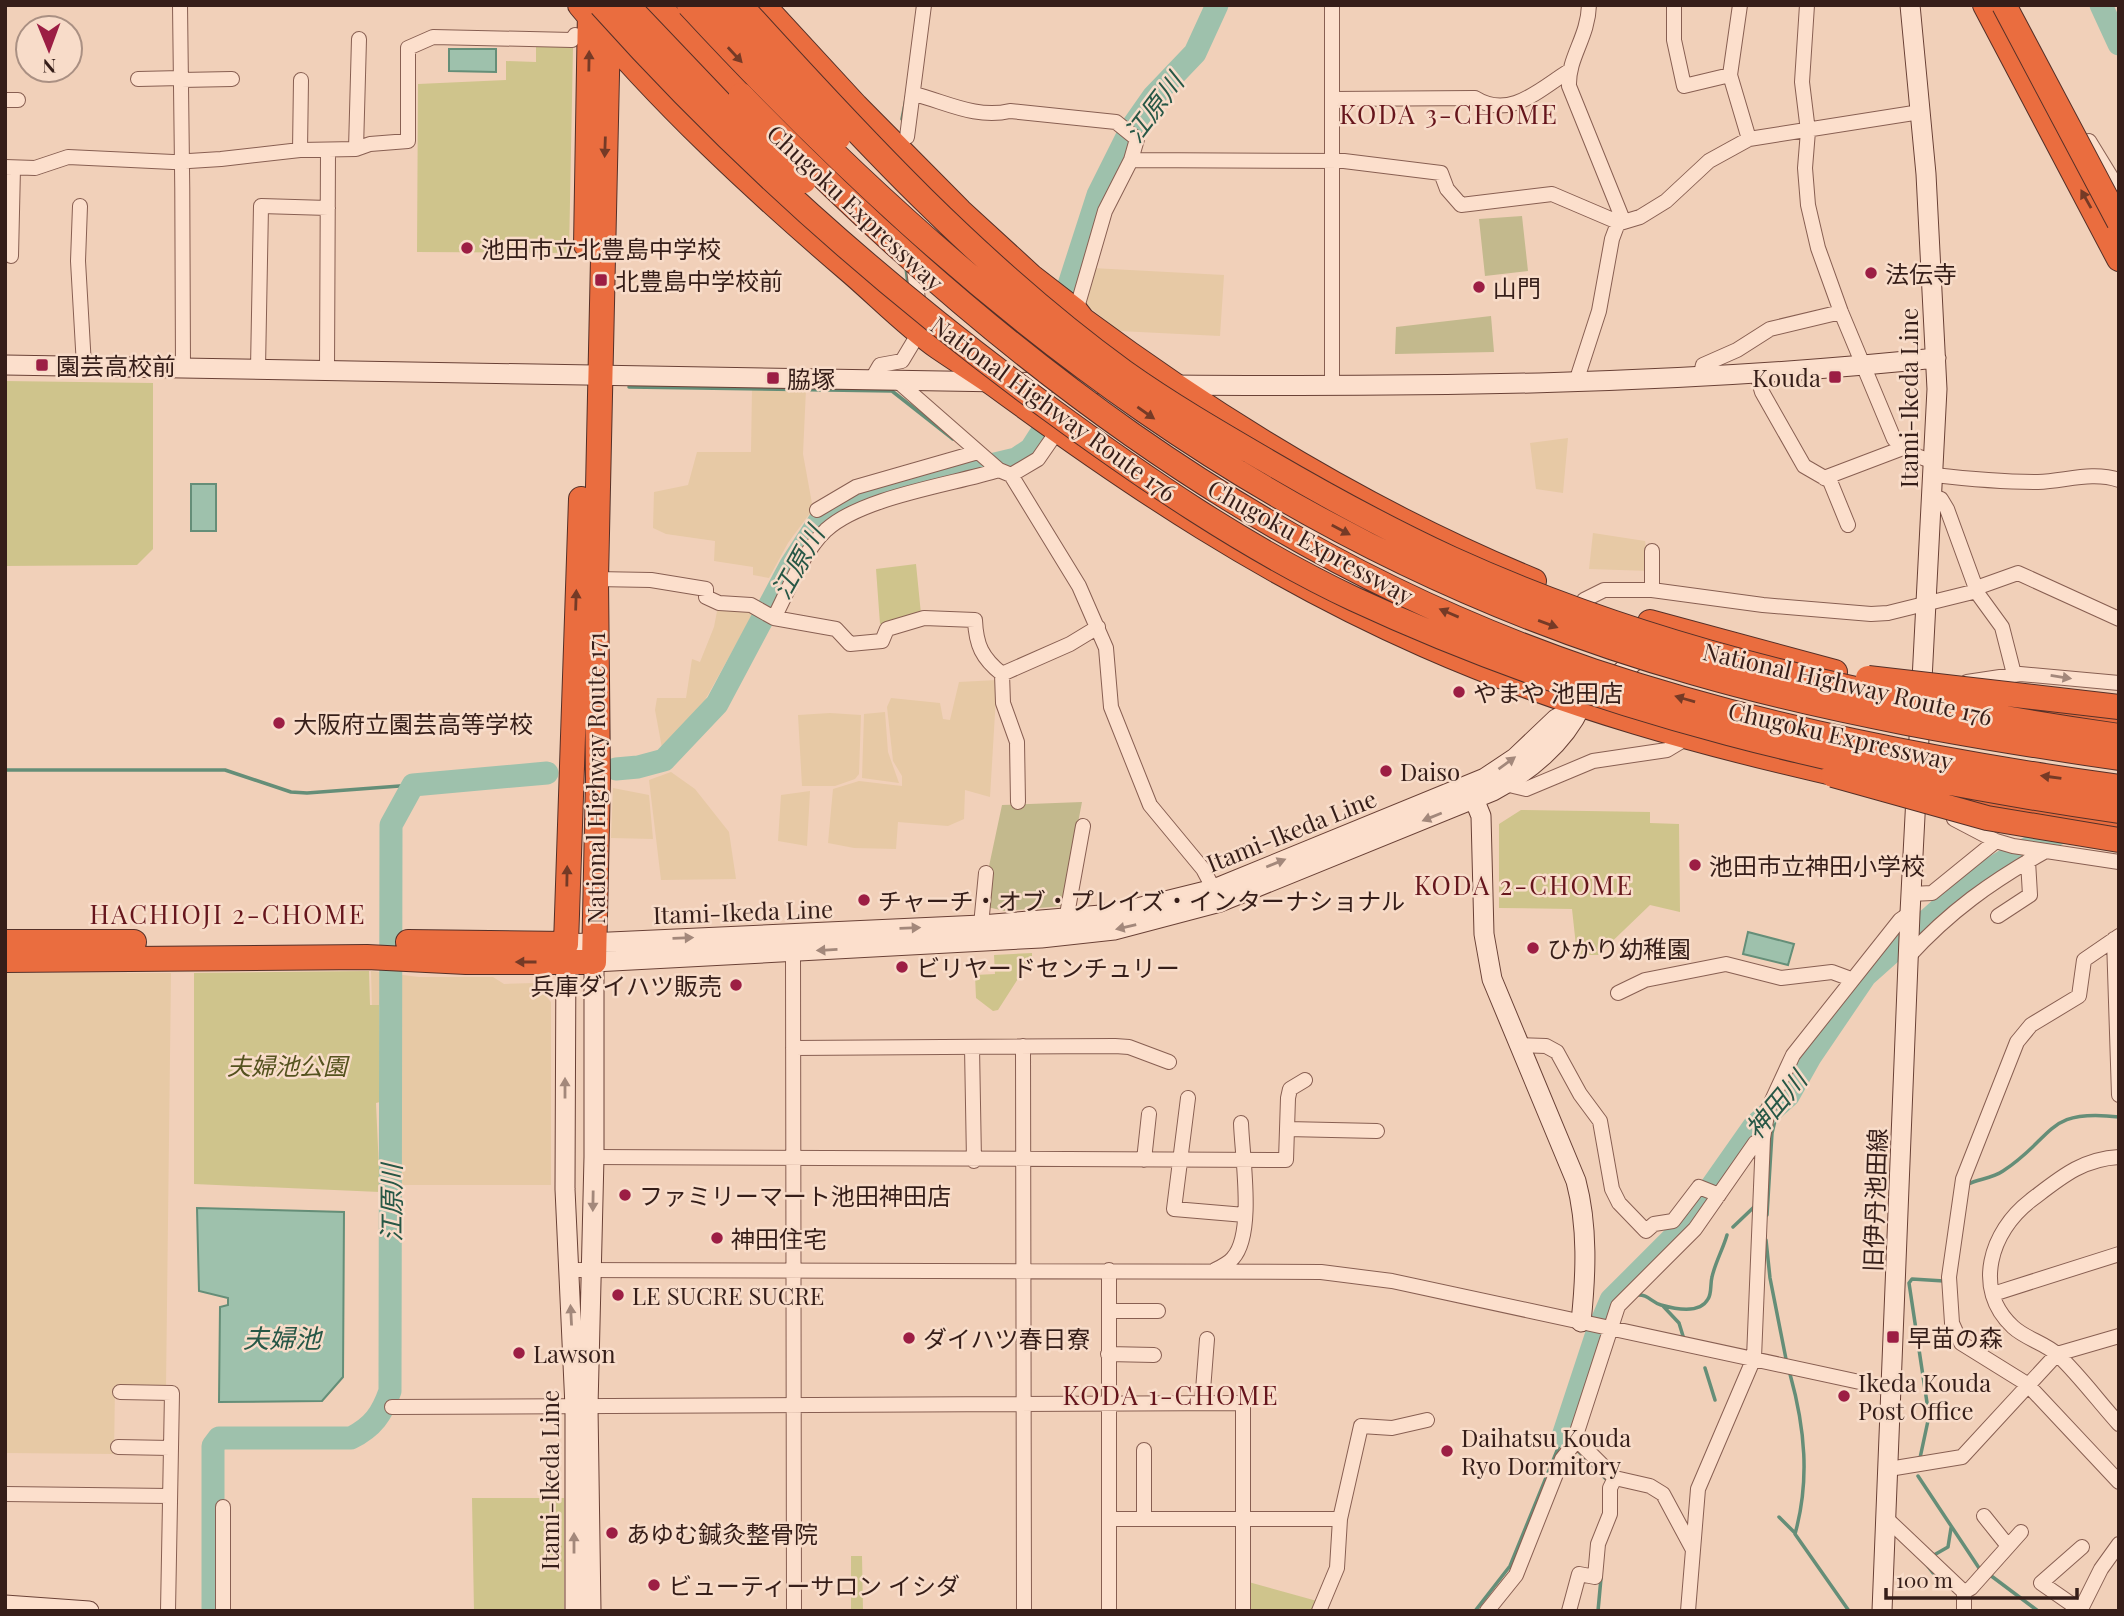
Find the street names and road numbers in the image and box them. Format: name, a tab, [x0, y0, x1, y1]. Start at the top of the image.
street label: Chugoku Expressway	[761, 117, 951, 297]
street label: National Highway Route 176	[925, 308, 1183, 508]
street label: Itami-Ikeda Line	[1892, 308, 1924, 488]
street label: Chugoku Expressway	[1203, 471, 1419, 611]
street label: National Highway Route 171	[579, 632, 611, 924]
street label: National Highway Route 176	[1700, 634, 1996, 732]
street label: Chugoku Expressway	[1725, 694, 1957, 776]
street label: Itami-Ikeda Line	[1201, 781, 1381, 879]
street label: Itami-Ikeda Line	[652, 892, 834, 930]
street label: 旧伊丹池田線	[1855, 1127, 1893, 1273]
street label: Itami-Ikeda Line	[533, 1390, 565, 1570]

